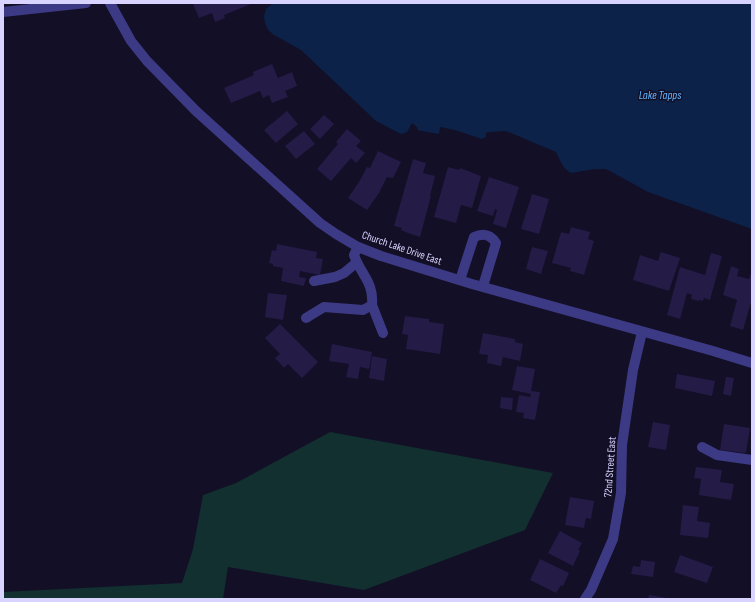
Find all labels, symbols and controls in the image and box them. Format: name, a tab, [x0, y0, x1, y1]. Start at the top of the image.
water label: Lake Tapps	[639, 88, 682, 103]
street label: Church Lake Drive East	[360, 228, 444, 268]
street label: 72nd Street East	[601, 436, 619, 498]

